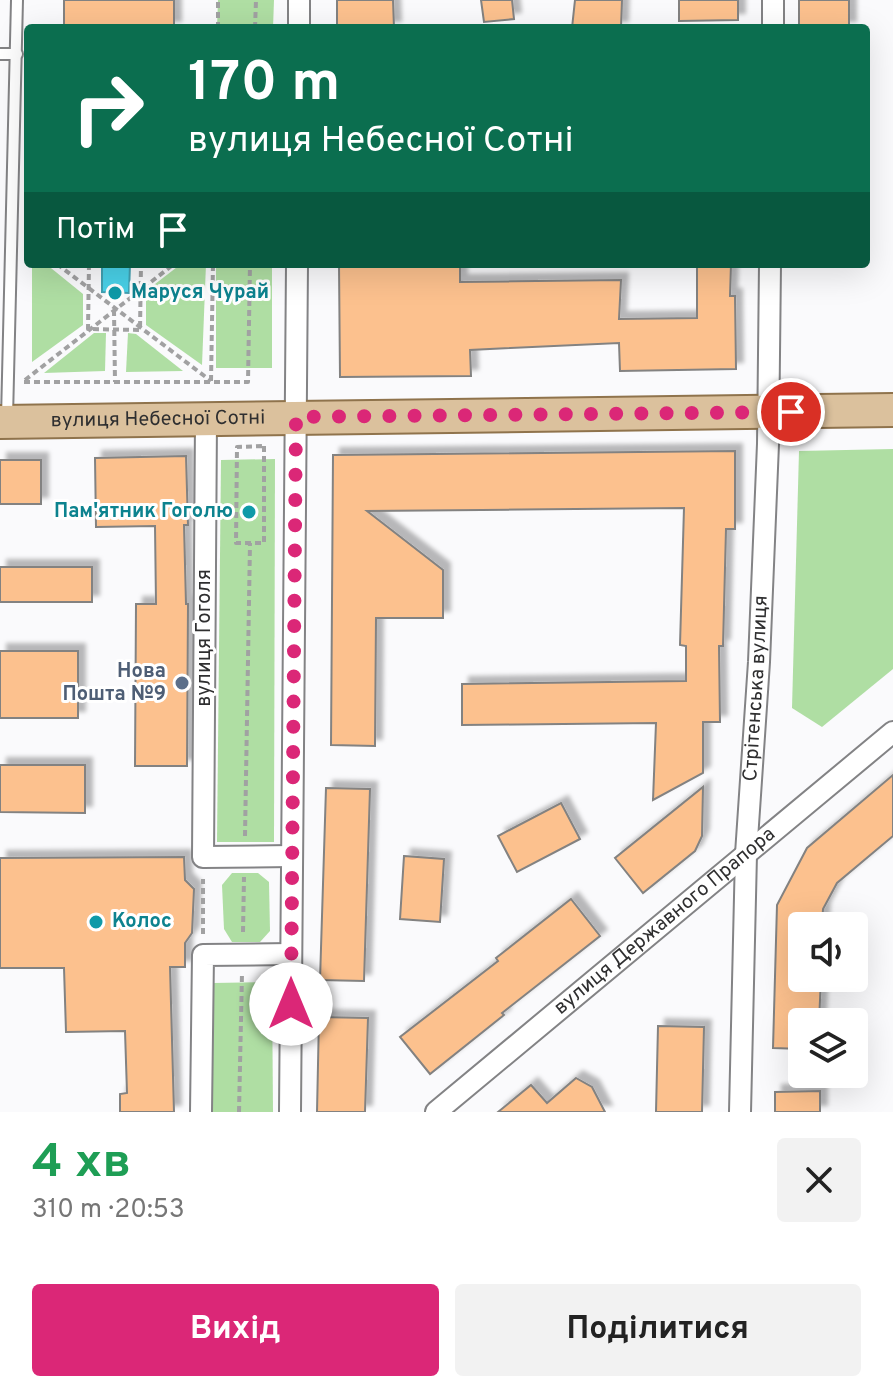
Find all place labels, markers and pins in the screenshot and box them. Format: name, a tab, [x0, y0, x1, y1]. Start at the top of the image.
place label: Маруся Чурай	[131, 280, 269, 306]
marker: Маруся Чурай	[106, 284, 124, 302]
pin	[757, 378, 825, 446]
place label: Пам'ятник Гоголю	[54, 499, 233, 525]
marker: Пам'ятник Гоголю	[240, 503, 258, 521]
place label: Нова Пошта №9	[62, 659, 166, 708]
marker: Нова Пошта №9	[173, 674, 191, 692]
place label: Колос	[112, 909, 172, 935]
marker: Колос	[87, 913, 105, 931]

